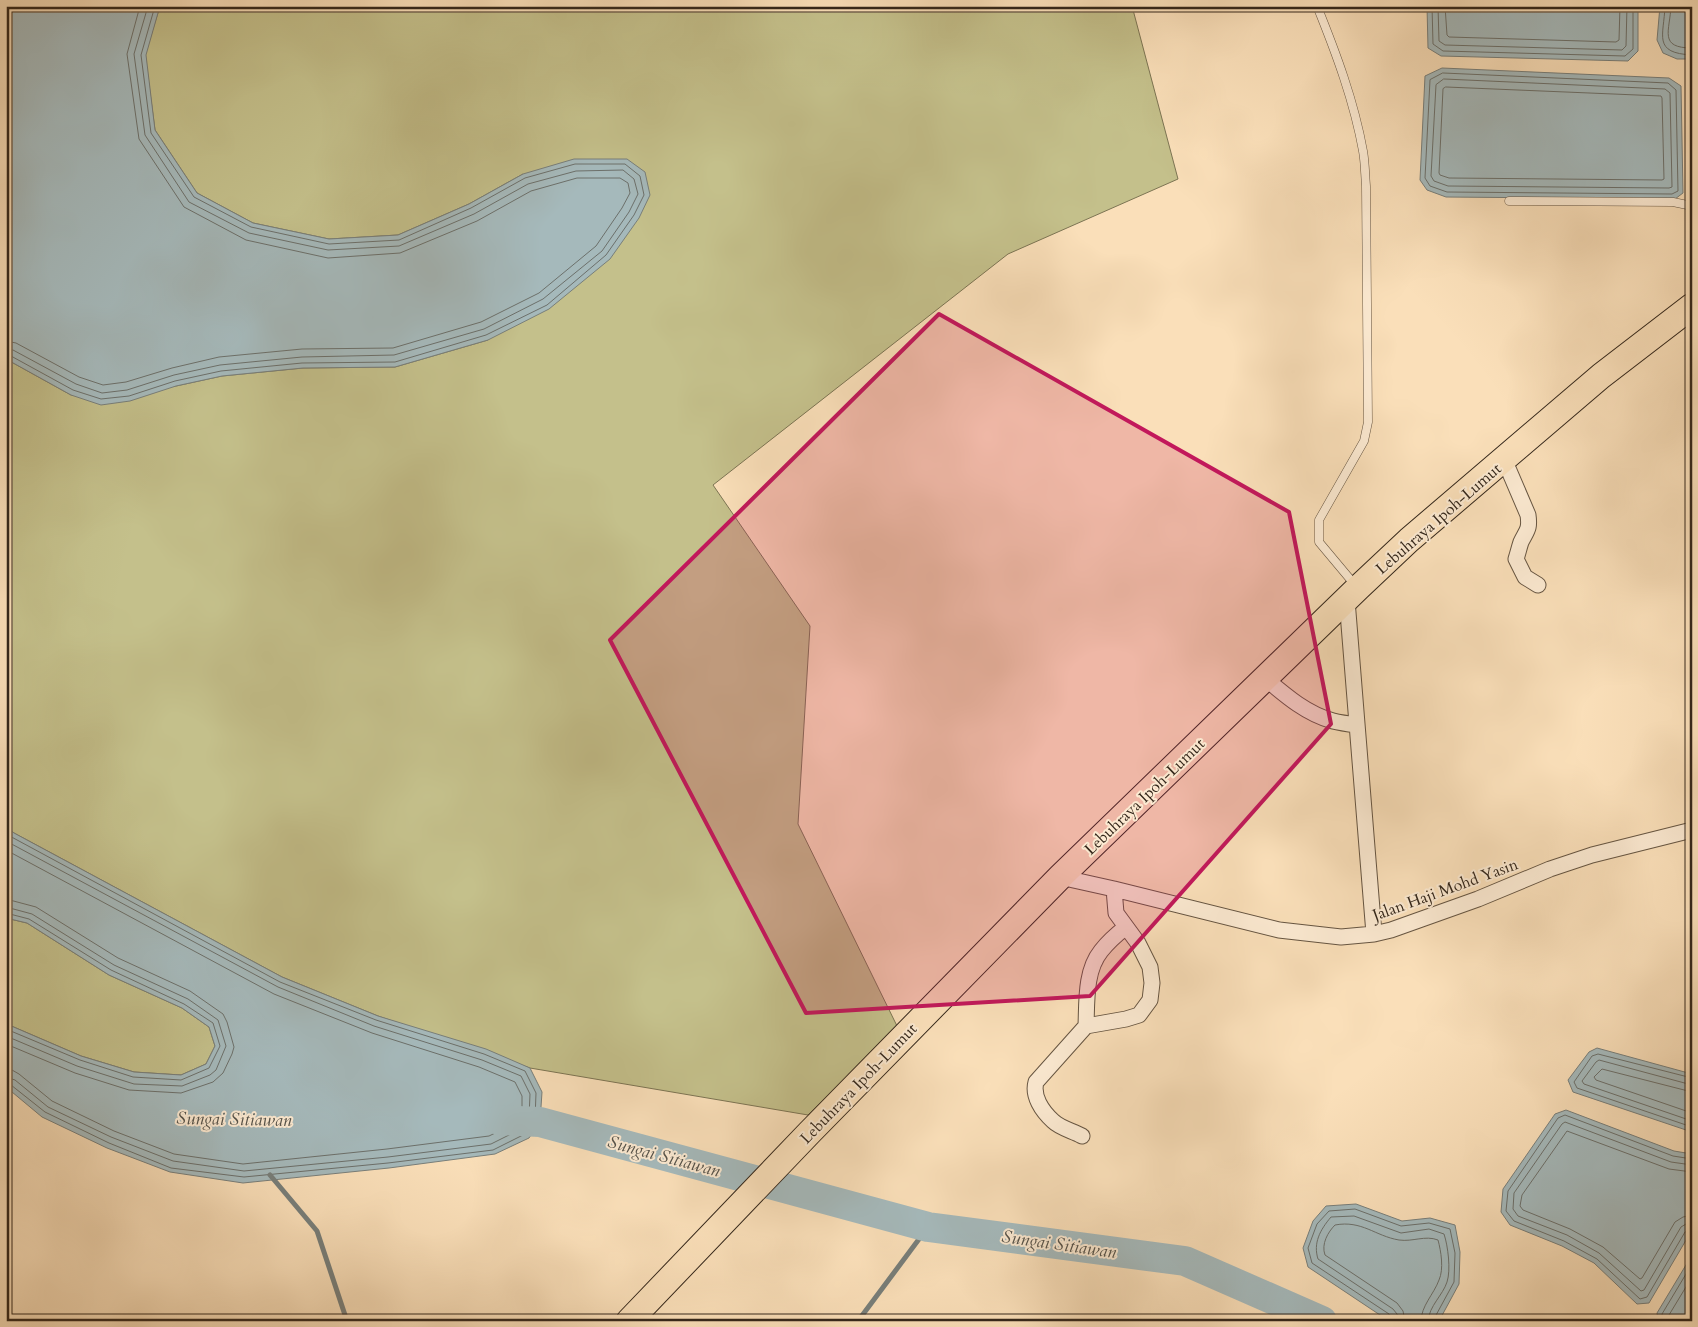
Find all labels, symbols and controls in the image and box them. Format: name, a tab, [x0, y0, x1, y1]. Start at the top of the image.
street label: Lebuhraya Ipoh-Lumut	[1371, 458, 1506, 580]
street label: Lebuhraya Ipoh-Lumut	[1080, 733, 1210, 860]
street label: Jalan Haji Mohd Yasin	[1368, 853, 1521, 927]
street label: Lebuhraya Ipoh-Lumut	[795, 1019, 922, 1149]
water label: Sungai Sitiawan	[176, 1106, 292, 1133]
water label: Sungai Sitiawan	[605, 1129, 723, 1184]
water label: Sungai Sitiawan	[1000, 1224, 1118, 1265]

